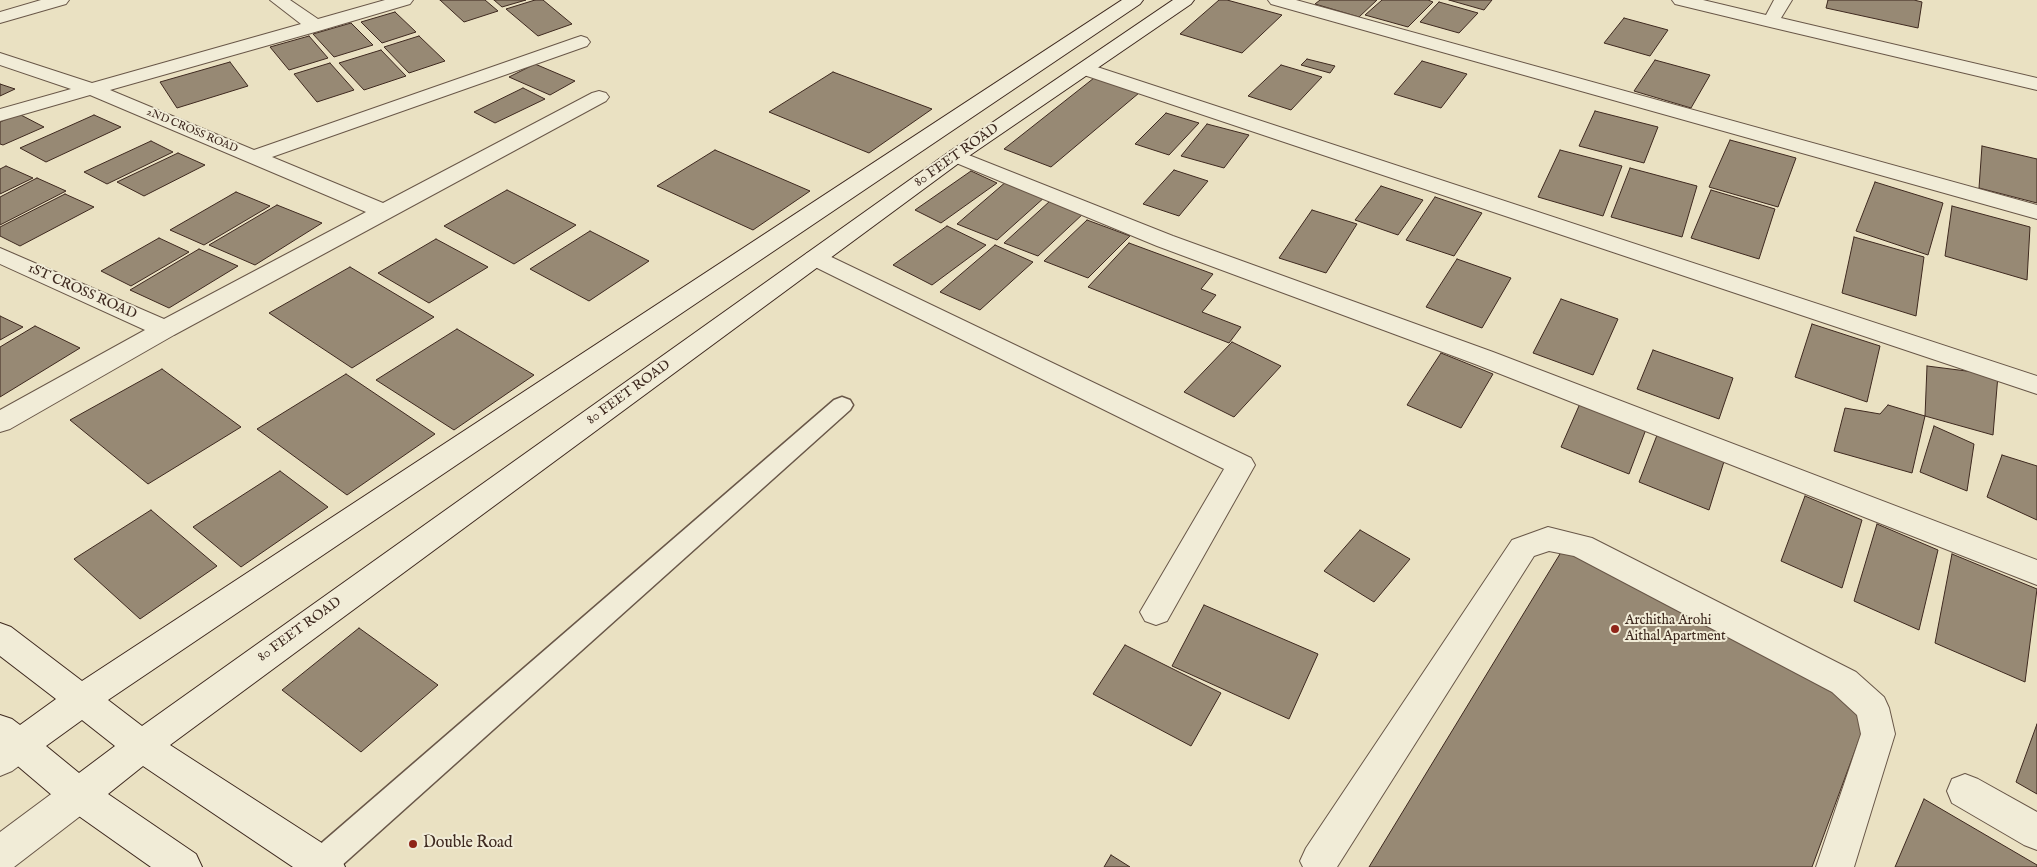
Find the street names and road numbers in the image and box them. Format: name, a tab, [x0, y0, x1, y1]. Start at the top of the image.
street label: 2ND CROSS ROAD	[144, 106, 240, 156]
street label: 80 FEET ROAD	[912, 121, 1002, 191]
street label: 1ST CROSS ROAD	[25, 260, 139, 324]
street label: 80 FEET ROAD	[584, 357, 674, 429]
street label: 80 FEET ROAD	[255, 594, 345, 666]

